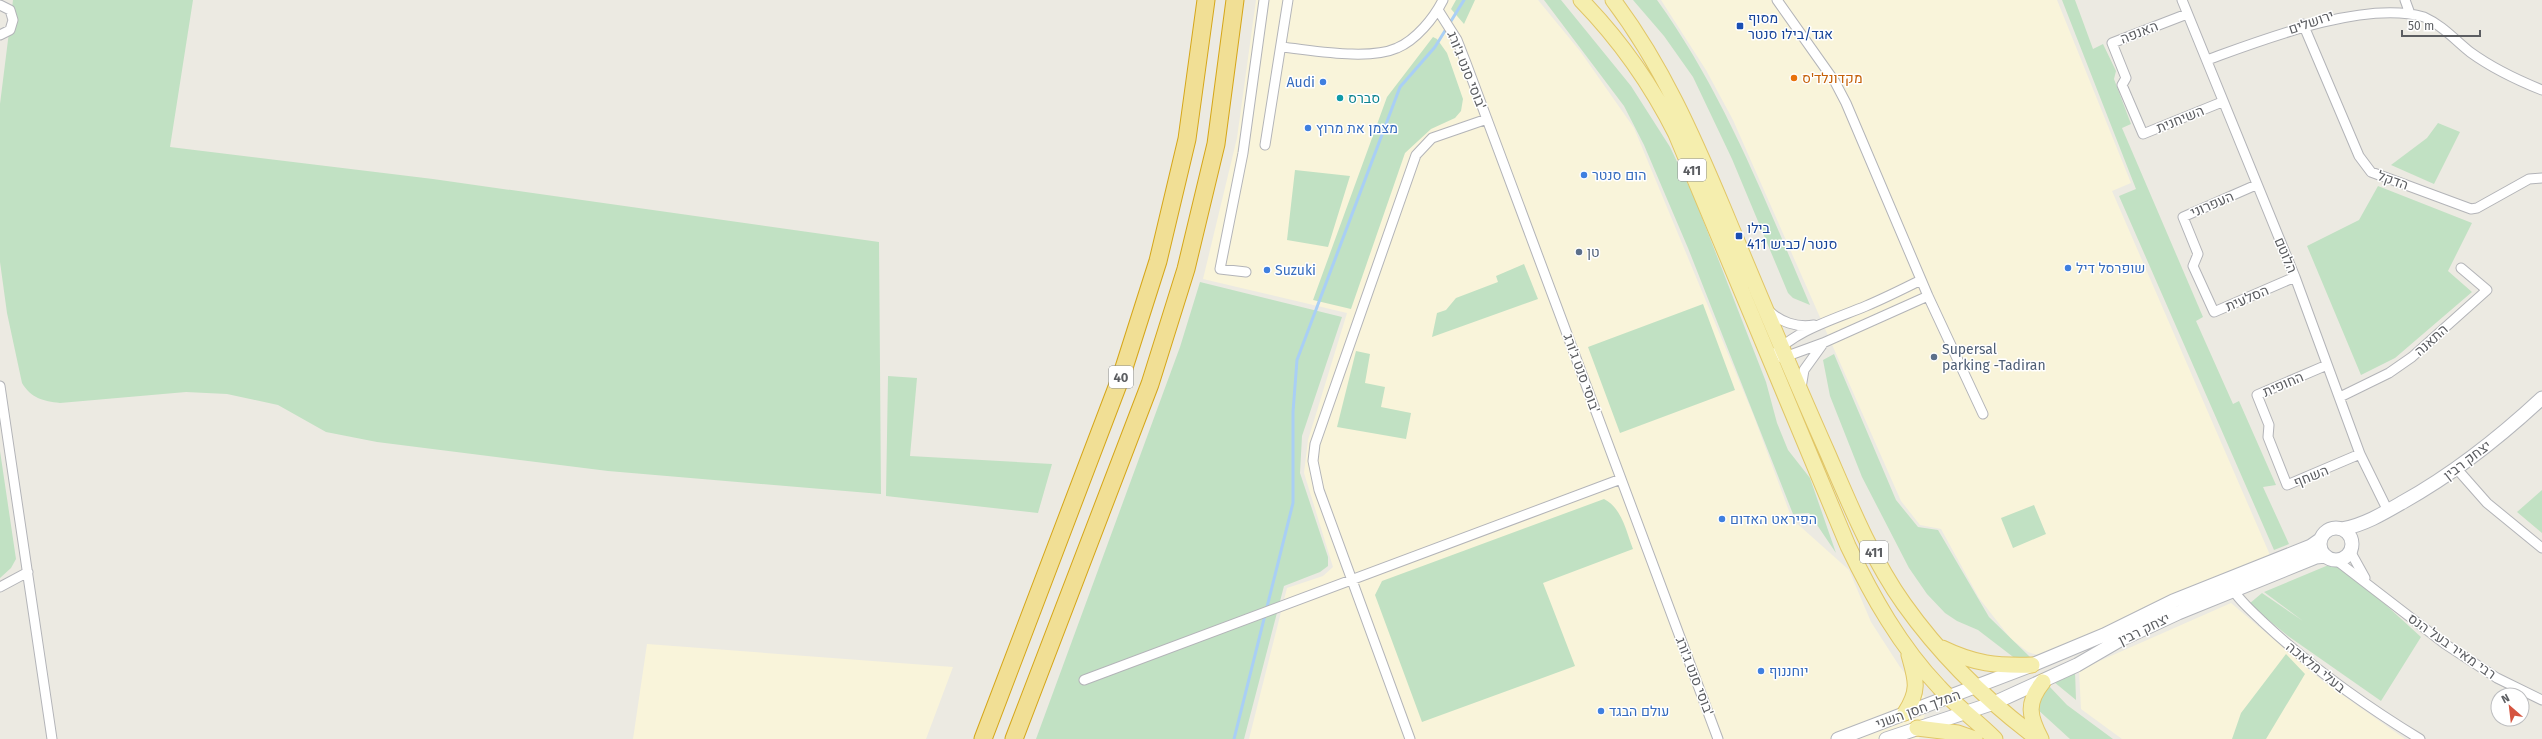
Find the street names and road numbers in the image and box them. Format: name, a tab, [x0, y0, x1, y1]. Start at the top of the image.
street label: ירושלים	[2286, 7, 2336, 38]
street label: האנפה	[2118, 17, 2161, 47]
street label: בוסי סנט ג'ורג'	[1443, 29, 1490, 112]
street label: השיחנית	[2154, 102, 2207, 137]
road number: 411	[1678, 159, 1706, 181]
street label: הדקל	[2375, 167, 2410, 194]
street label: העפרוני	[2188, 188, 2236, 221]
street label: הלוטם	[2270, 235, 2301, 276]
street label: הסלעית	[2223, 282, 2271, 315]
street label: התאנה	[2411, 321, 2452, 360]
street label: בוסי סנט ג'ורג'	[1559, 331, 1604, 415]
road number: 40	[1109, 366, 1133, 388]
street label: החופית	[2260, 368, 2306, 401]
street label: יצחק רבין	[2440, 437, 2494, 484]
street label: השחף	[2291, 462, 2331, 491]
road number: 411	[1860, 541, 1888, 563]
street label: יצחק רבין	[2116, 610, 2173, 649]
street label: רבי מאיר בעל הנס	[2404, 610, 2499, 683]
street label: בוסי סנט ג'ורג'	[1672, 635, 1717, 718]
street label: בעלי מלאכה	[2283, 638, 2349, 697]
street label: המלך חסן השני	[1874, 686, 1963, 733]

